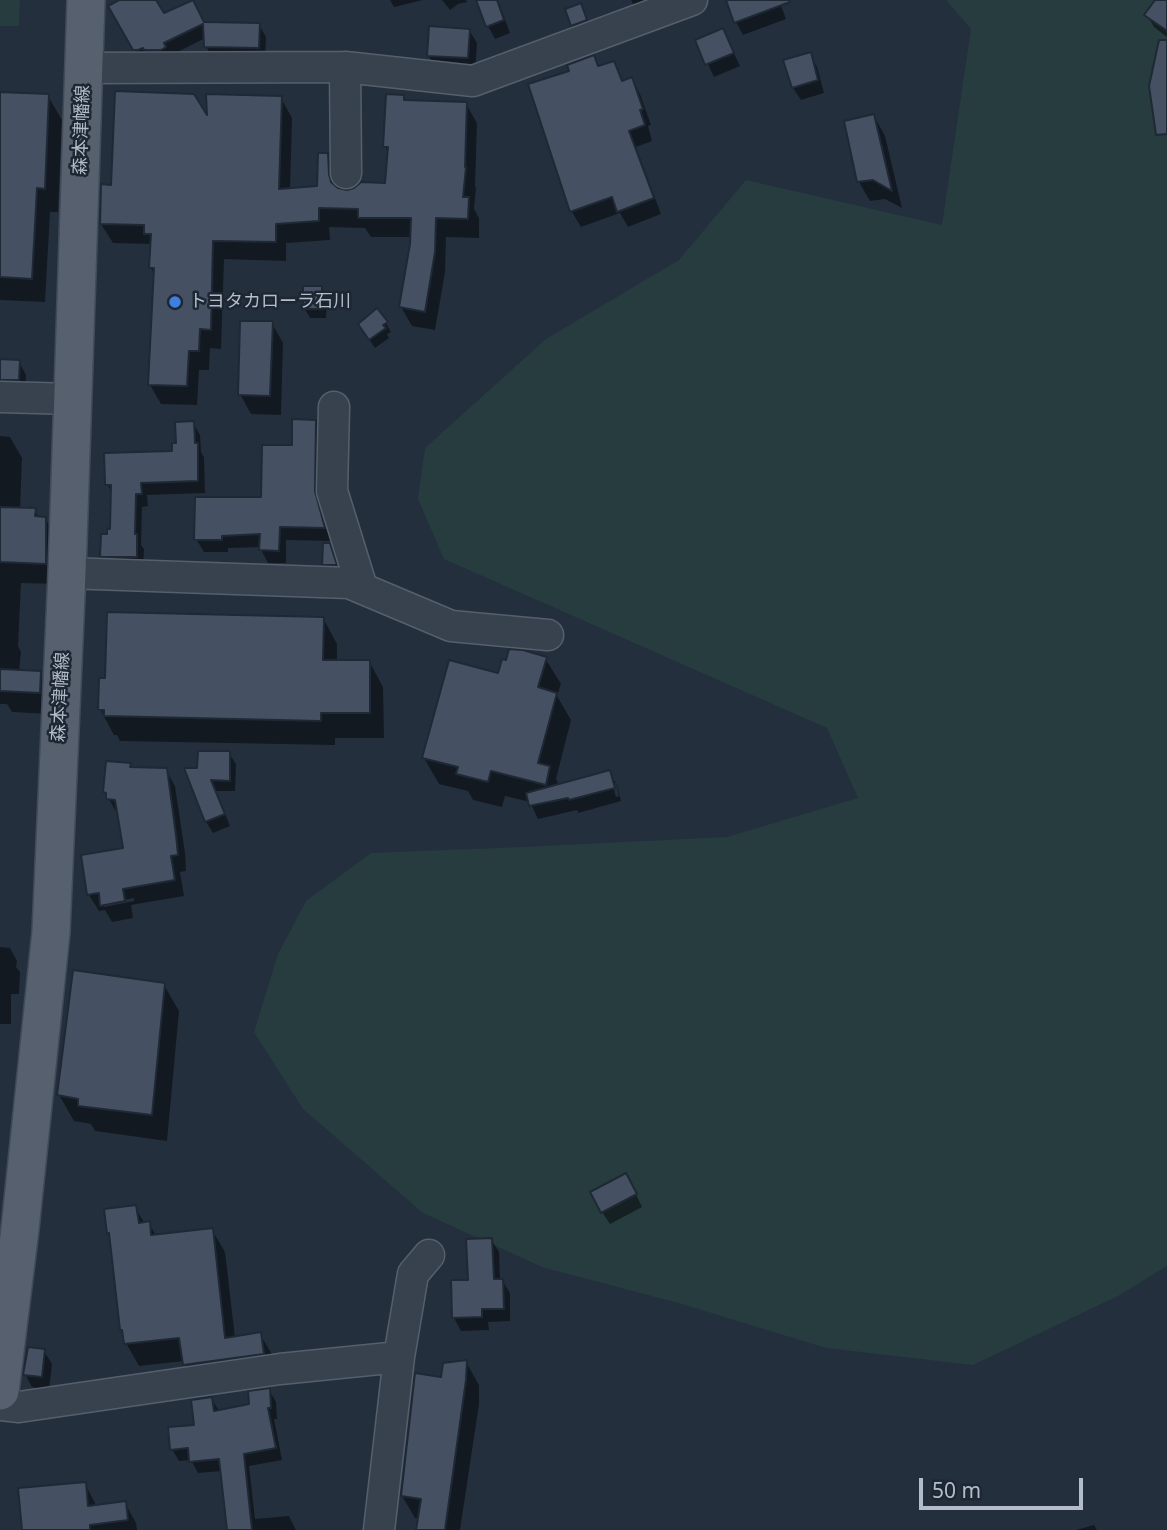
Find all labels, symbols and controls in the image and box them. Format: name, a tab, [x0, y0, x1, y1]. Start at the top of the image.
street label: 森本津幡線	[70, 85, 94, 175]
place label: トヨタカローラ石川	[189, 291, 351, 313]
marker: トヨタカローラ石川	[167, 294, 183, 310]
street label: 森本津幡線	[48, 651, 74, 743]
scale bar	[922, 1464, 1086, 1508]
text: 50 m	[932, 1476, 981, 1504]

